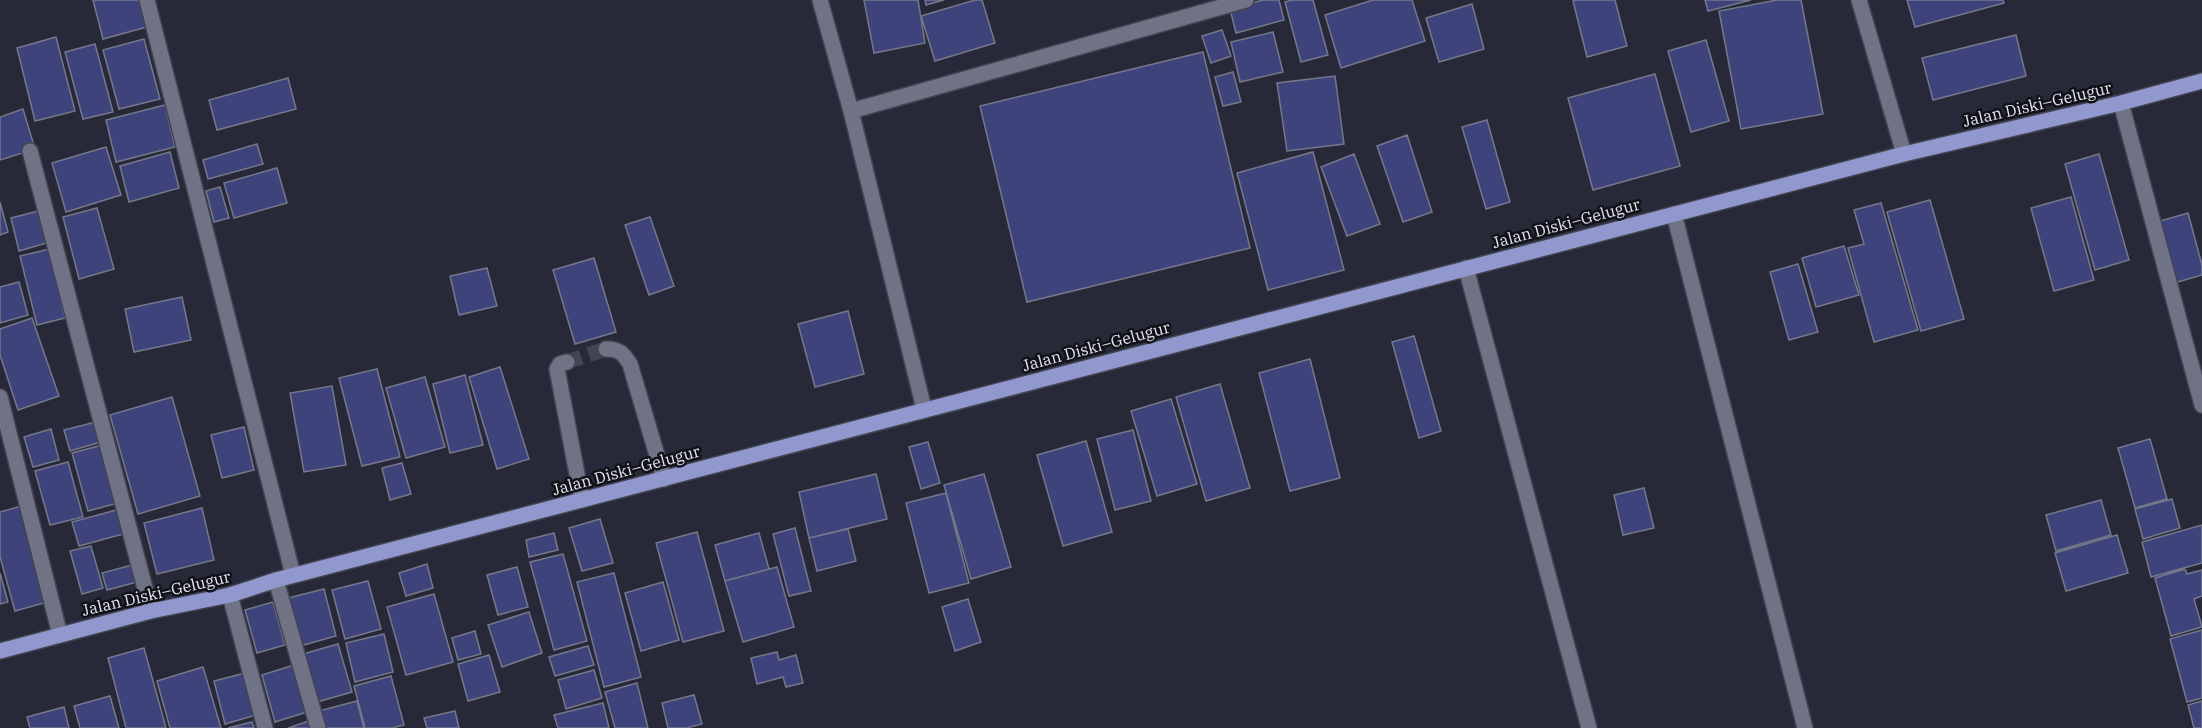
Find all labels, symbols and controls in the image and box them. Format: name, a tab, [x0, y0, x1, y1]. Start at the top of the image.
street label: Jalan Diski–Gelugur	[1961, 77, 2113, 131]
street label: Jalan Diski–Gelugur	[1490, 194, 1642, 252]
street label: Jalan Diski–Gelugur	[1020, 317, 1172, 375]
street label: Jalan Diski–Gelugur	[550, 441, 702, 499]
street label: Jalan Diski–Gelugur	[80, 566, 232, 620]

